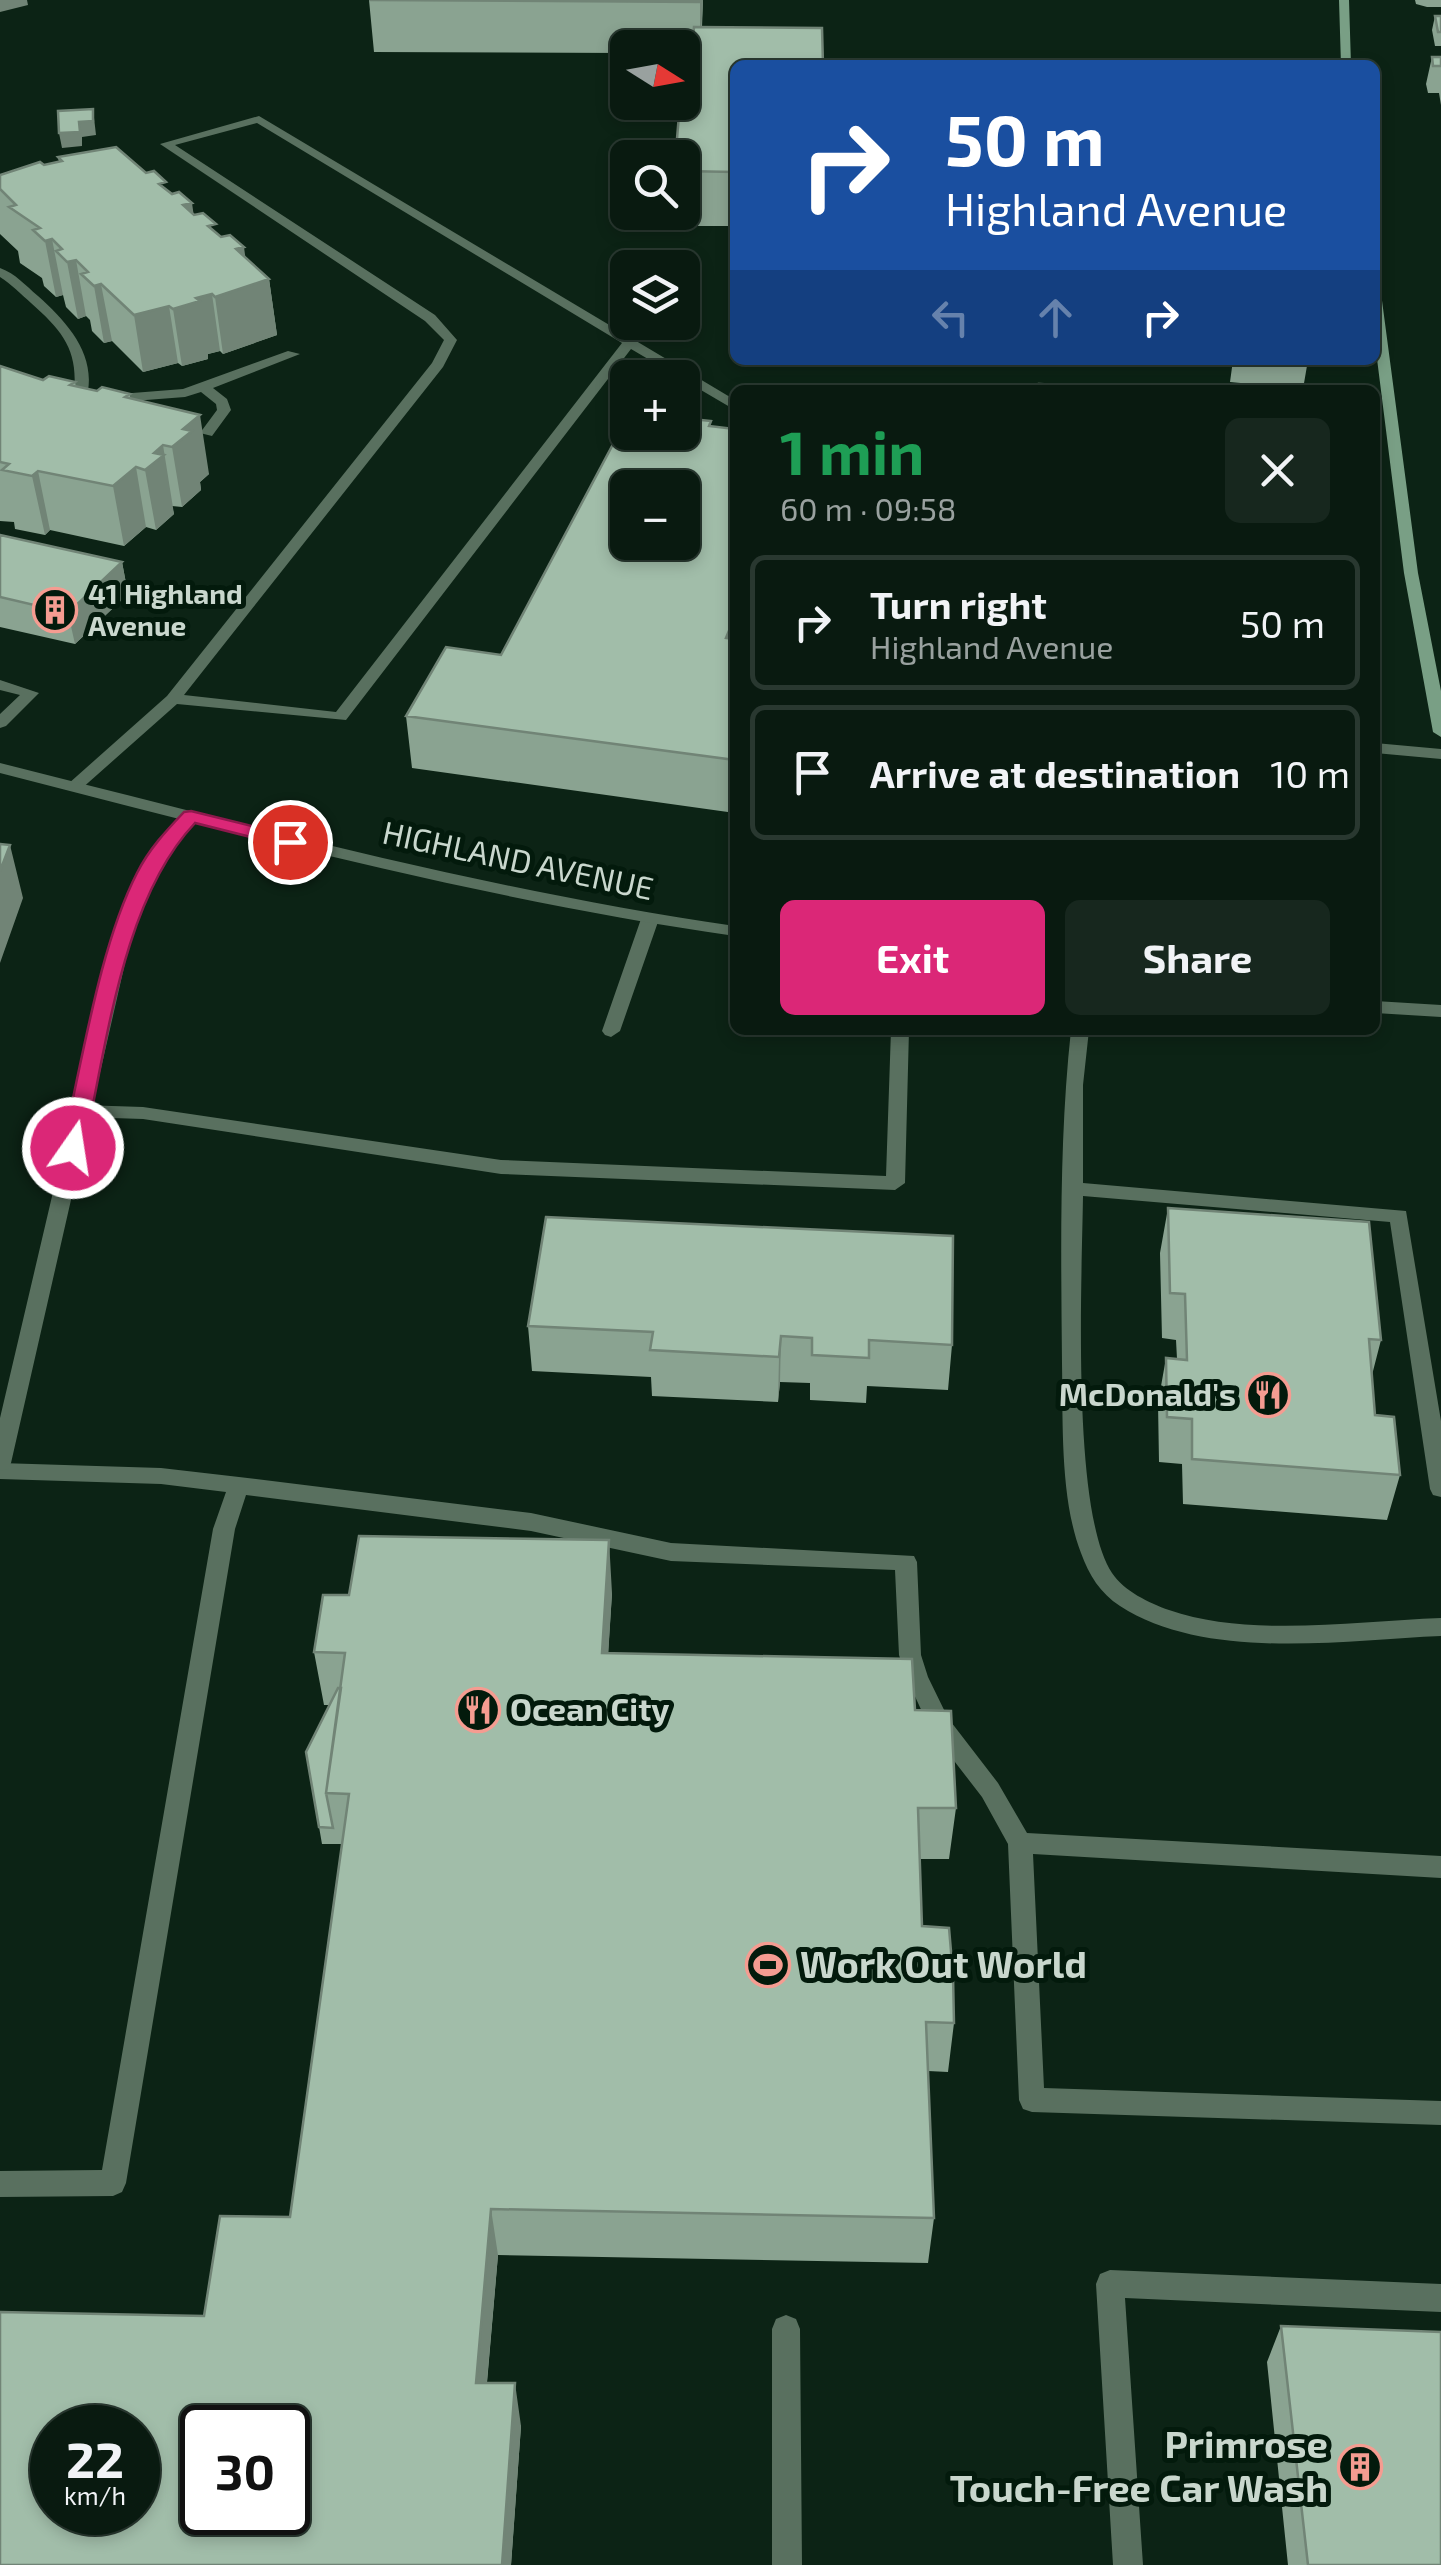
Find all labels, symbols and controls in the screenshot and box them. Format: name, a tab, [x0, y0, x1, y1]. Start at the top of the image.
north arrow	[610, 30, 700, 120]
map controls	[610, 30, 700, 560]
text: 50 m	[945, 96, 1105, 180]
icon: right	[780, 100, 910, 230]
button: search	[610, 140, 700, 230]
text: Highland Avenue	[945, 181, 1287, 235]
button: layers	[610, 250, 700, 340]
icon: left	[923, 290, 978, 345]
icon: ahead	[1028, 290, 1083, 345]
icon: right	[1133, 290, 1188, 345]
button: +	[610, 360, 700, 450]
text: 1 min	[780, 415, 924, 487]
button: close	[1225, 418, 1330, 523]
button: −	[610, 470, 700, 560]
text: 60 m · 09:58	[780, 489, 956, 527]
place label: 41 Highland Avenue	[88, 576, 243, 642]
text: Turn right	[870, 581, 1047, 627]
building icon: 41 Highland Avenue	[32, 587, 78, 633]
icon: right	[785, 595, 840, 650]
text: 50 m	[1240, 600, 1325, 646]
text: Highland Avenue	[870, 627, 1113, 665]
icon: arrive	[785, 745, 840, 800]
text: Arrive at destination	[870, 750, 1240, 796]
text: 10 m	[1270, 750, 1350, 796]
pin	[248, 800, 333, 885]
street label: HIGHLAND AVENUE	[380, 812, 657, 906]
icon: arrive	[263, 815, 318, 870]
button: Exit	[780, 900, 1045, 1015]
button: Share	[1065, 900, 1330, 1015]
position arrow	[21, 1096, 125, 1200]
restaurant icon: McDonald's	[1245, 1372, 1291, 1418]
place label: McDonald's	[1059, 1374, 1236, 1412]
restaurant icon: Ocean City	[455, 1687, 501, 1733]
place label: Ocean City	[510, 1689, 669, 1728]
place label: Work Out World	[800, 1940, 1087, 1986]
sports icon: Work Out World	[745, 1942, 791, 1988]
speed limit sign: 30	[180, 2405, 310, 2535]
place label: Primrose Touch-Free Car Wash	[950, 2420, 1328, 2510]
text: 22	[66, 2428, 124, 2488]
building icon: Primrose Touch-Free Car Wash	[1337, 2444, 1383, 2490]
text: km/h	[64, 2480, 126, 2510]

